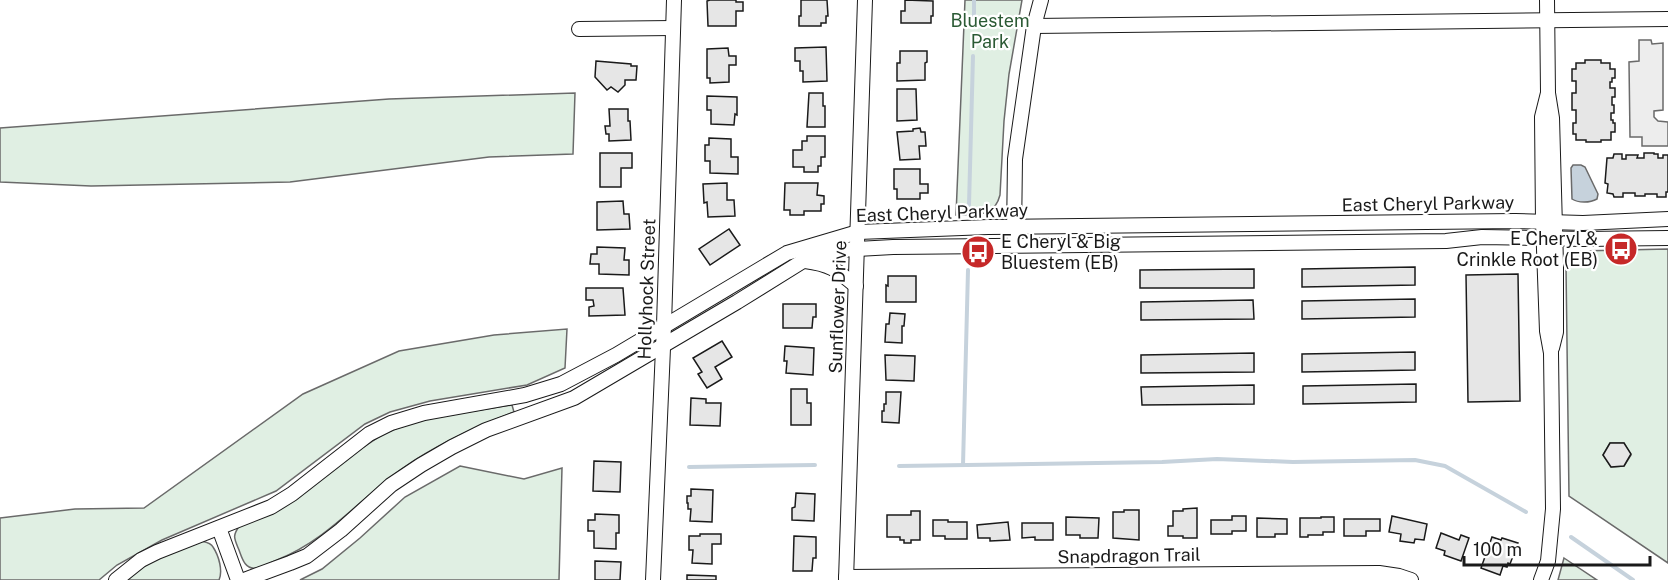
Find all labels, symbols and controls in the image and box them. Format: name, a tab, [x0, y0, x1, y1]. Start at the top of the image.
park label: Bluestem Park	[950, 10, 1030, 52]
street label: East Cheryl Parkway	[1342, 191, 1515, 216]
street label: East Cheryl Parkway	[855, 199, 1029, 226]
street label: Hollyhock Street	[634, 218, 659, 360]
place label: E Cheryl & Crinkle Root (EB)	[1457, 228, 1598, 270]
place label: E Cheryl & Big Bluestem (EB)	[1001, 231, 1121, 273]
bus stop icon: E Cheryl & Crinkle Root (EB)	[1603, 231, 1639, 267]
bus stop icon: E Cheryl & Big Bluestem (EB)	[960, 234, 996, 270]
street label: Sunflower Drive	[825, 240, 850, 374]
scale bar	[1464, 529, 1650, 567]
text: 100 m	[1473, 539, 1522, 560]
street label: Snapdragon Trail	[1057, 544, 1201, 567]

